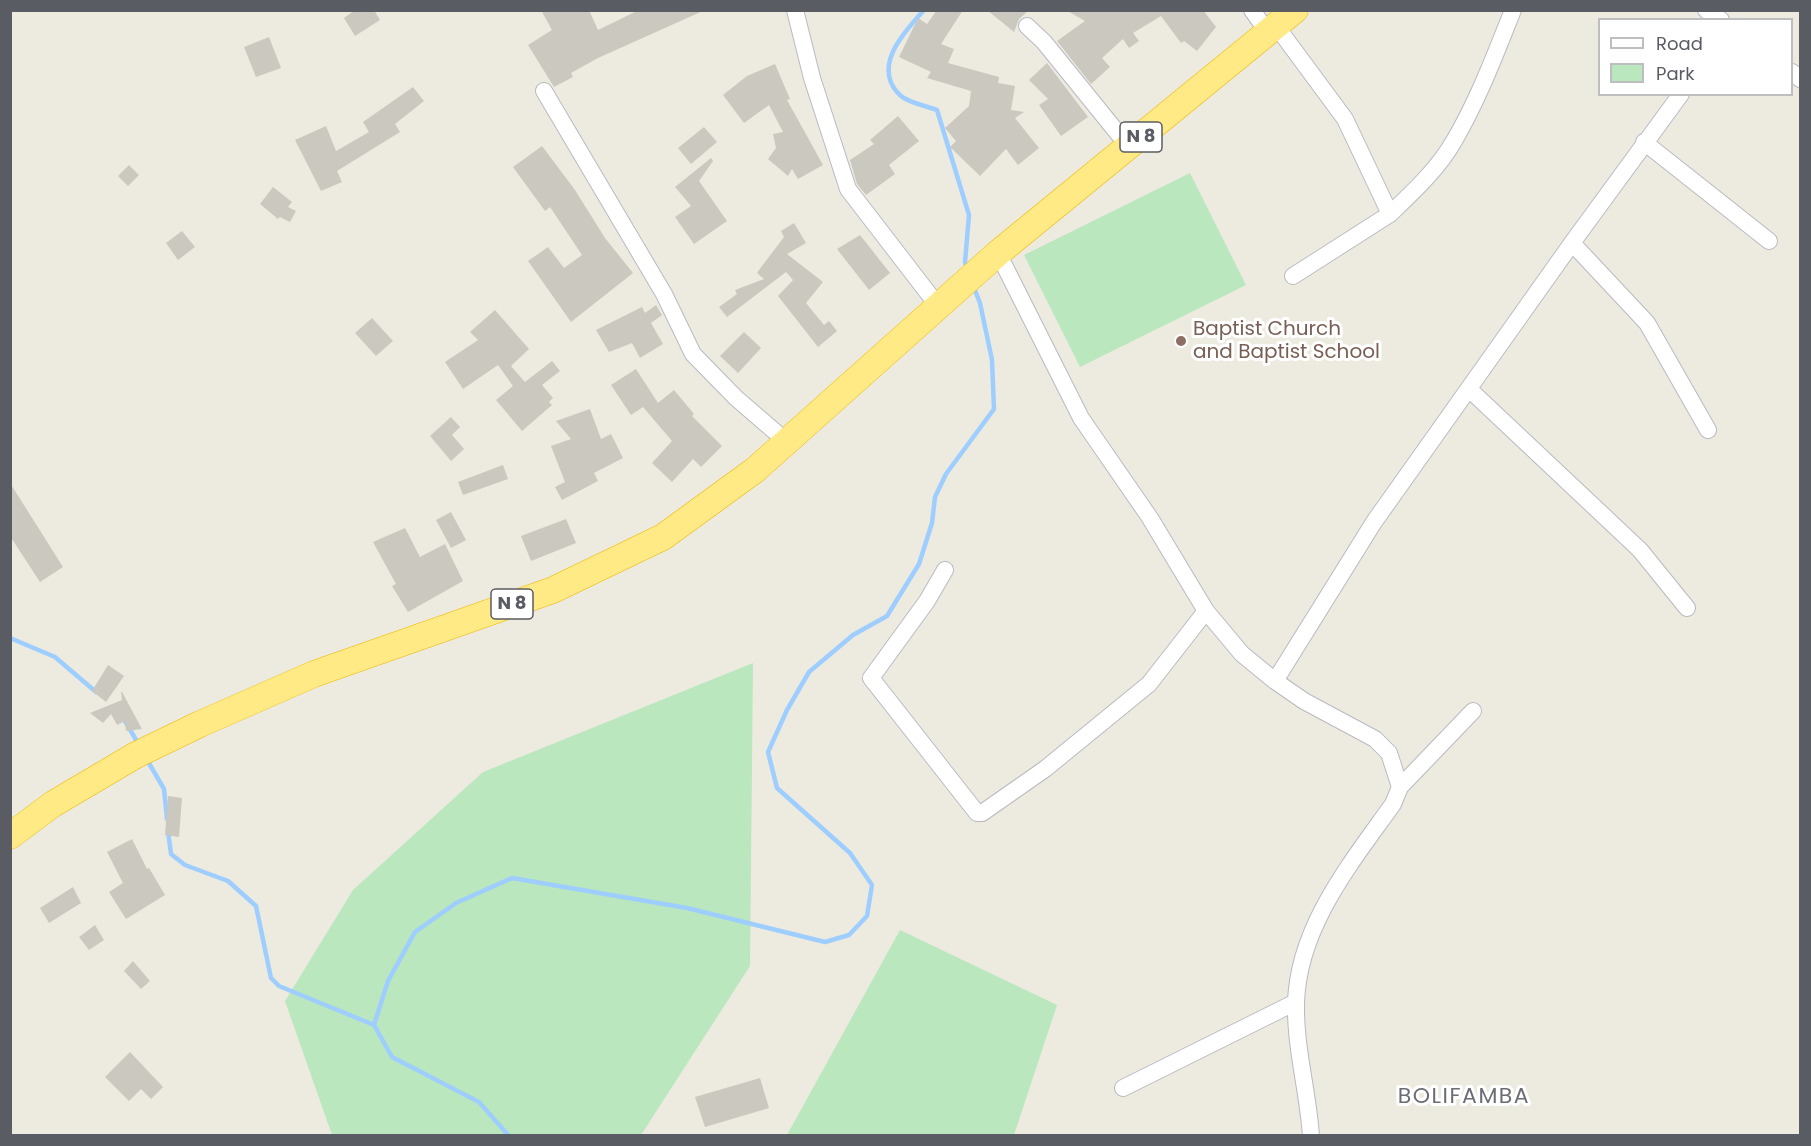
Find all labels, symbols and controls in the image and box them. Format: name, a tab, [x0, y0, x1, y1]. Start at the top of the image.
legend	[1598, 18, 1793, 96]
text: Road	[1656, 31, 1703, 56]
text: Park	[1656, 61, 1695, 86]
road number: N 8	[1120, 122, 1162, 152]
place label: Baptist Church and Baptist School	[1193, 318, 1380, 365]
marker: Baptist Church and Baptist School	[1174, 334, 1188, 348]
road number: N 8	[491, 589, 533, 619]
district label: BOLIFAMBA	[1398, 1084, 1530, 1110]

